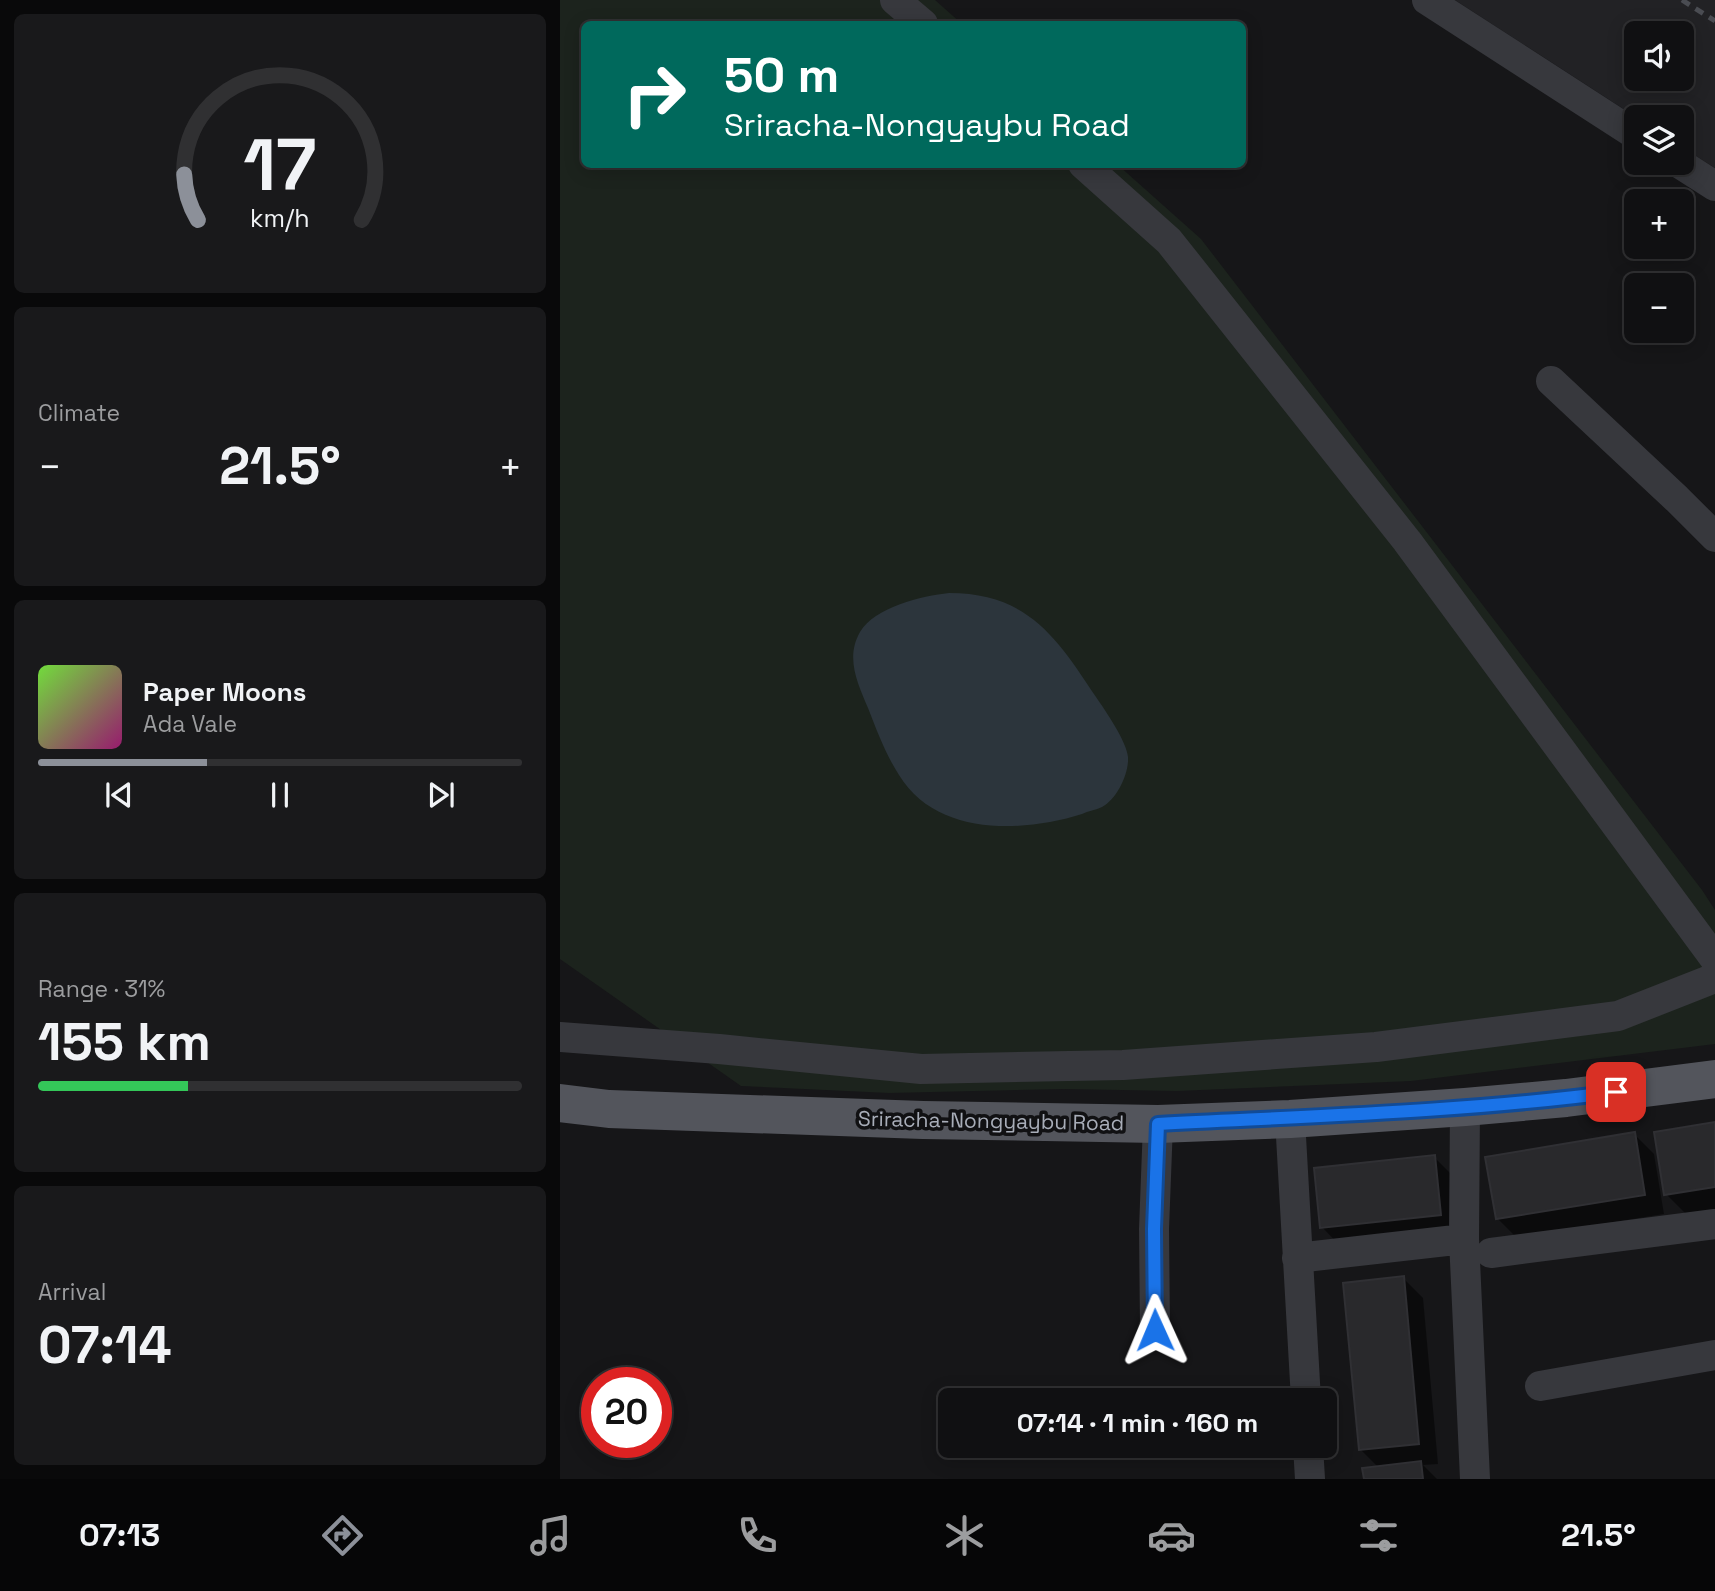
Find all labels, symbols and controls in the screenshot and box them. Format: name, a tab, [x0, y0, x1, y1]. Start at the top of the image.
map controls	[1624, 21, 1694, 343]
button: sound	[1624, 21, 1694, 91]
text: 50 m	[724, 44, 839, 106]
icon: right	[609, 49, 700, 140]
text: Sriracha-Nongyaybu Road	[724, 105, 1130, 145]
button: layers	[1624, 105, 1694, 175]
text: 17	[243, 118, 317, 211]
button: +	[1624, 189, 1694, 259]
text: km/h	[250, 201, 310, 233]
button: −	[1624, 273, 1694, 343]
text: Climate	[38, 398, 120, 428]
text: 21.5°	[219, 433, 341, 499]
text: −	[38, 443, 62, 491]
text: +	[498, 443, 522, 491]
text: Paper Moons	[143, 675, 306, 709]
text: Ada Vale	[143, 709, 237, 739]
icon: previous	[100, 776, 138, 814]
icon: pause	[261, 776, 299, 814]
icon: next	[422, 776, 460, 814]
text: Range · 31%	[38, 974, 165, 1004]
text: 155 km	[38, 1009, 211, 1075]
pin	[1586, 1062, 1646, 1122]
icon: arrive	[1597, 1073, 1635, 1111]
street label: Sriracha-Nongyaybu Road	[858, 1105, 1124, 1136]
text: Arrival	[38, 1277, 106, 1307]
position arrow	[1118, 1293, 1192, 1367]
text: 07:14	[38, 1312, 172, 1378]
speed limit sign: 20	[581, 1367, 672, 1458]
text: 07:14 · 1 min · 160 m	[1017, 1406, 1258, 1440]
icon: directions	[318, 1511, 367, 1560]
icon: music	[526, 1511, 575, 1560]
icon: phone	[733, 1511, 782, 1560]
icon: climate	[940, 1511, 989, 1560]
icon: car	[1147, 1511, 1196, 1560]
icon: filters	[1354, 1511, 1403, 1560]
text: 07:13	[79, 1515, 160, 1555]
text: 21.5°	[1561, 1515, 1636, 1555]

